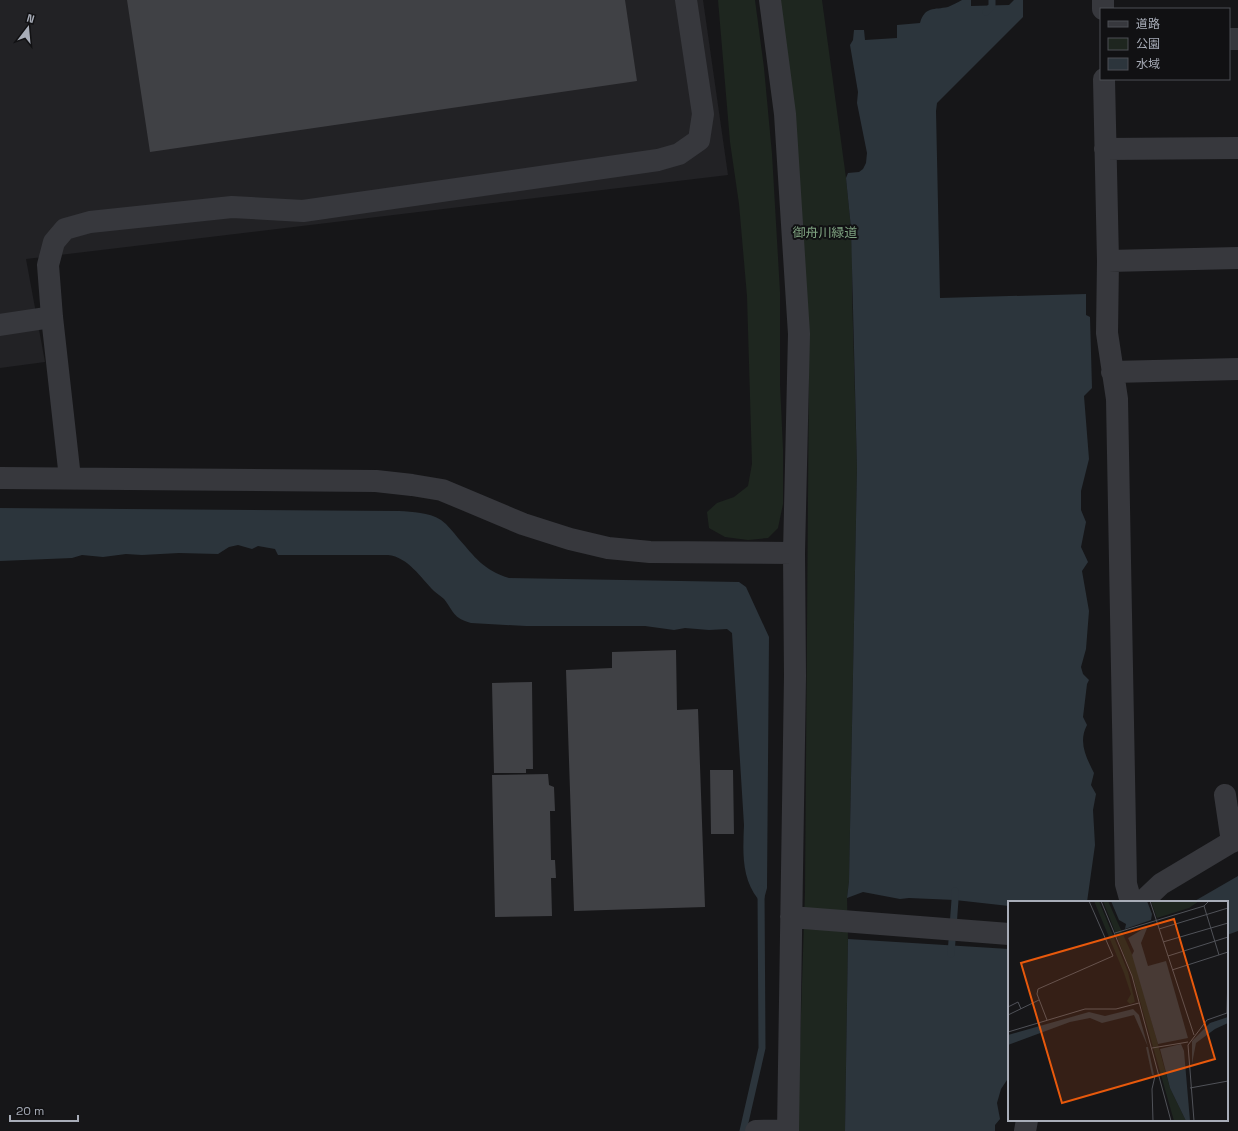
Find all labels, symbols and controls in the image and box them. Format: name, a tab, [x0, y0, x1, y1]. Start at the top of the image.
north arrow	[8, 8, 48, 48]
legend	[1100, 8, 1230, 80]
text: N	[25, 11, 36, 26]
text: 道路	[1136, 16, 1160, 32]
text: 公園	[1136, 36, 1160, 52]
text: 水域	[1136, 56, 1160, 72]
park label: 御舟川緑道	[792, 224, 858, 241]
inset map	[1008, 901, 1228, 1121]
scale bar	[10, 1097, 78, 1123]
text: 20 m	[16, 1103, 44, 1119]

